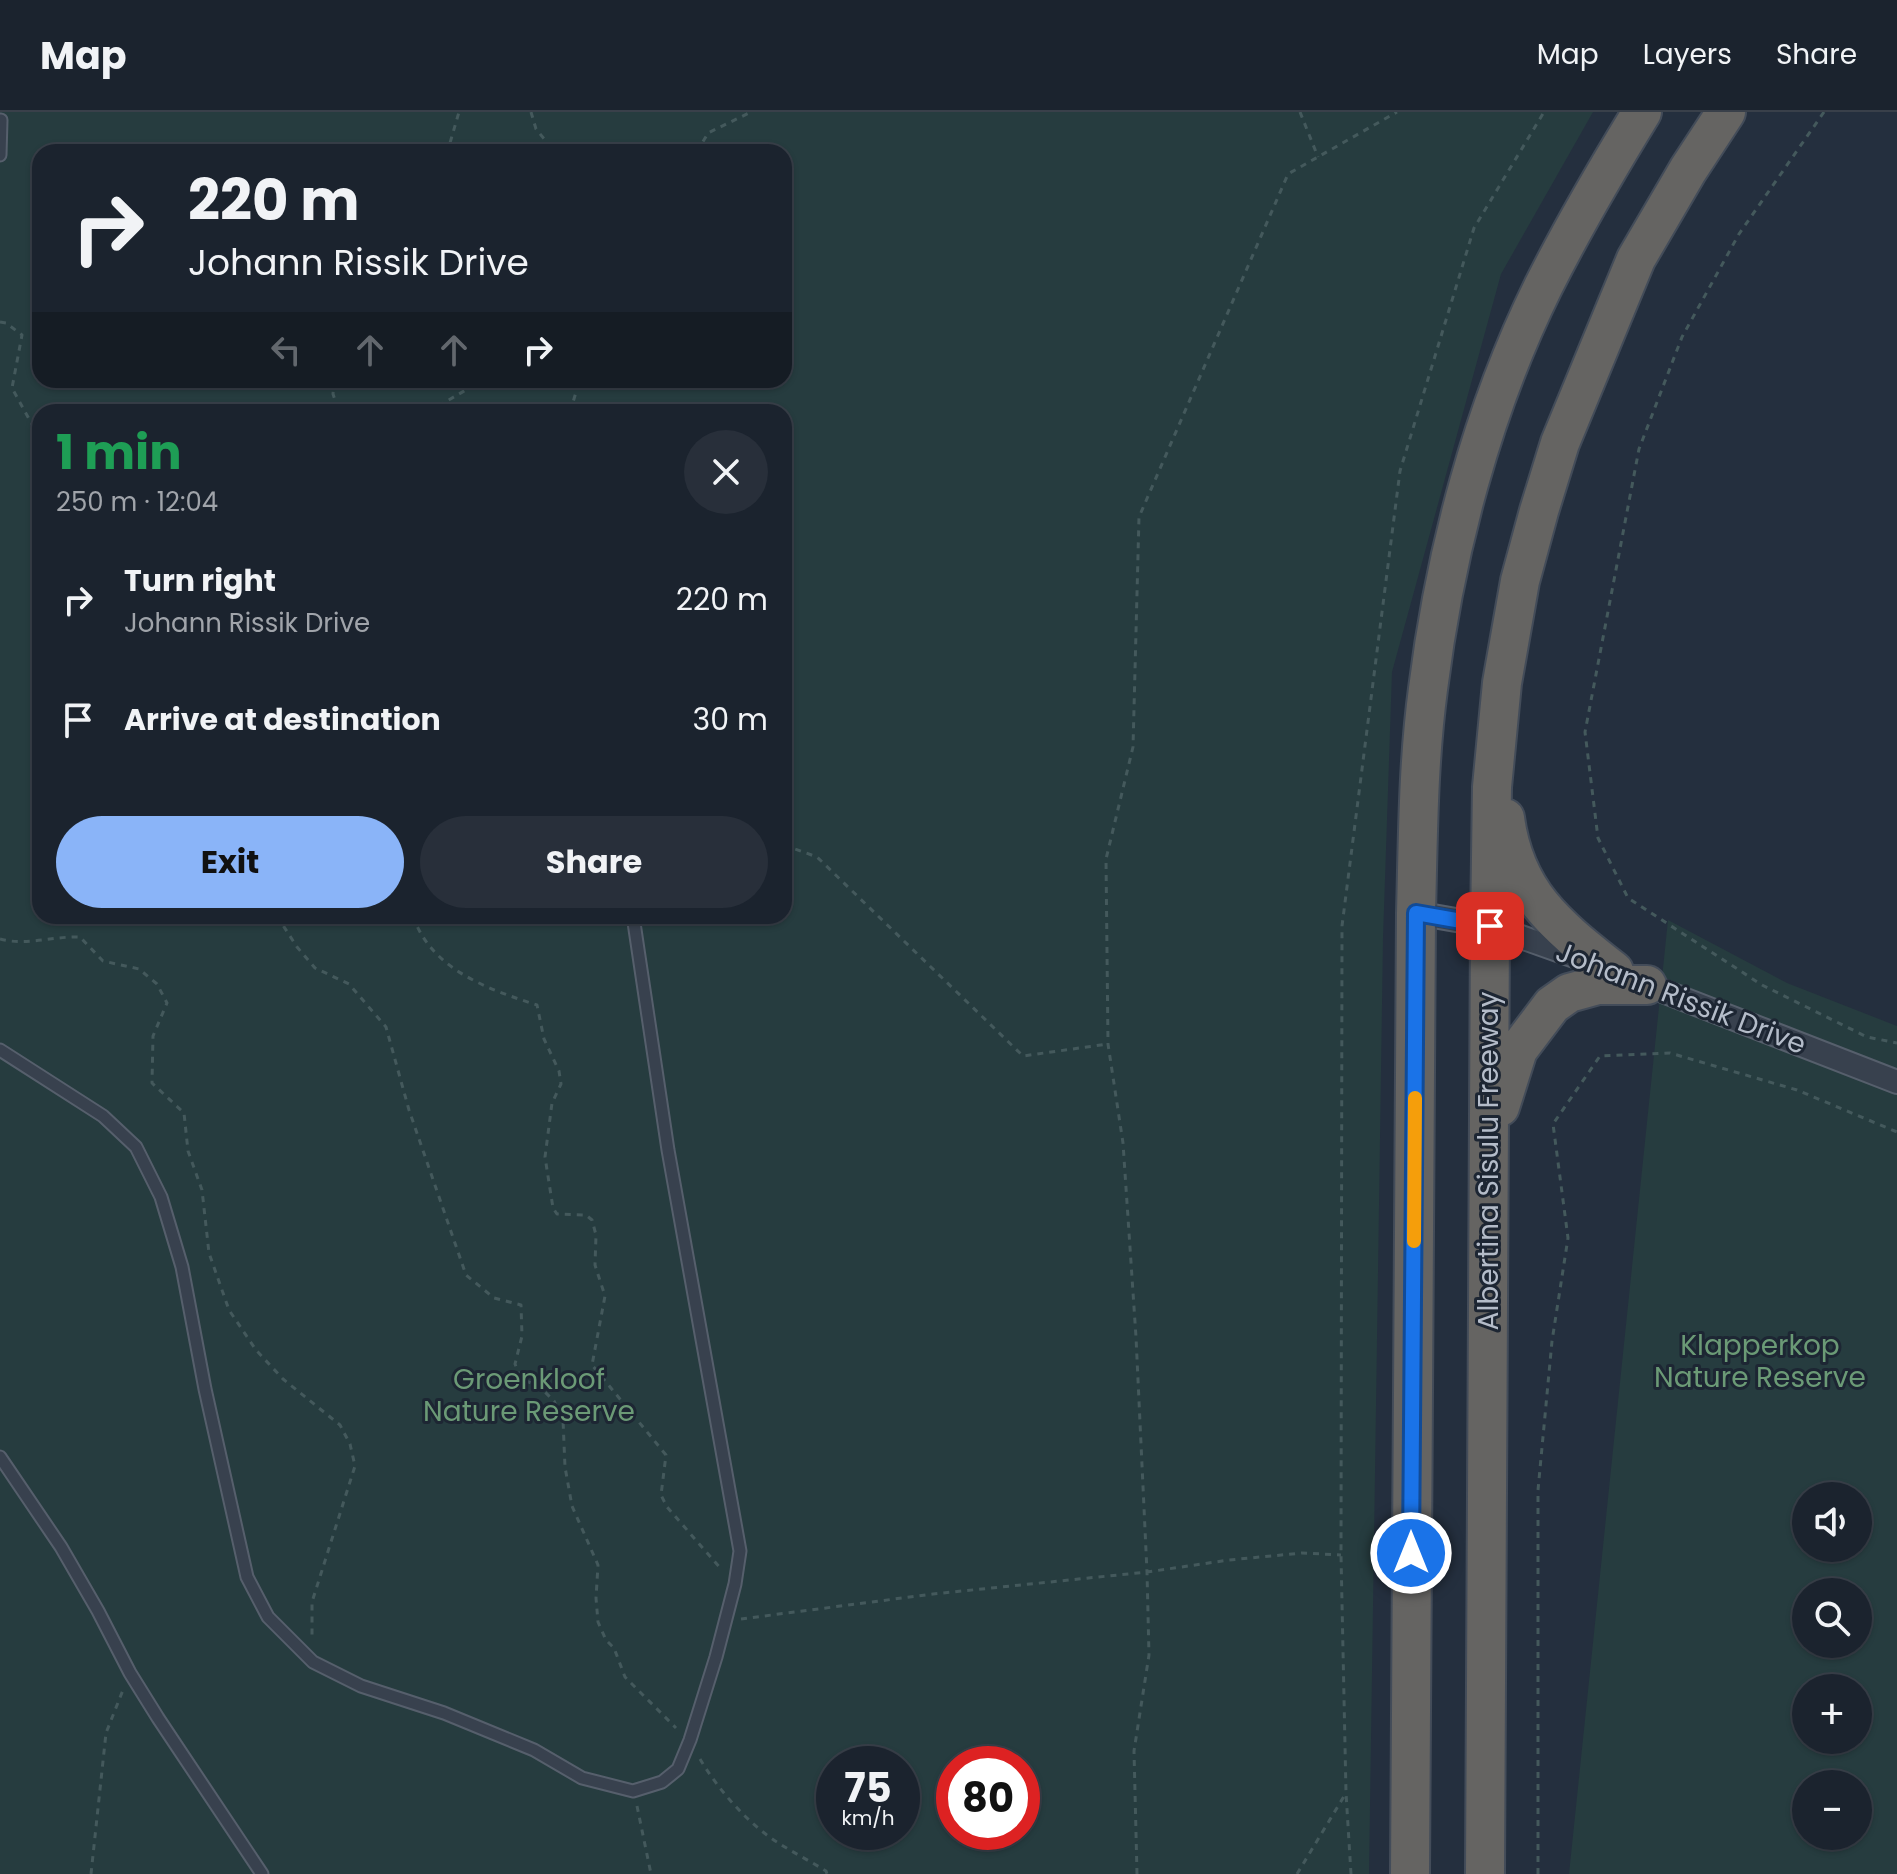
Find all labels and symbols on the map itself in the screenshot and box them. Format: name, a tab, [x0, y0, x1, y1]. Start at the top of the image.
pin	[1456, 892, 1524, 960]
street label: Johann Rissik Drive	[1550, 932, 1812, 1064]
street label: Albertina Sisulu Freeway	[1469, 991, 1508, 1330]
park label: Klapperkop Nature Reserve	[1654, 1326, 1866, 1397]
park label: Groenkloof Nature Reserve	[423, 1360, 635, 1431]
position arrow	[1369, 1511, 1453, 1595]
speed limit sign: 80	[936, 1746, 1040, 1850]

